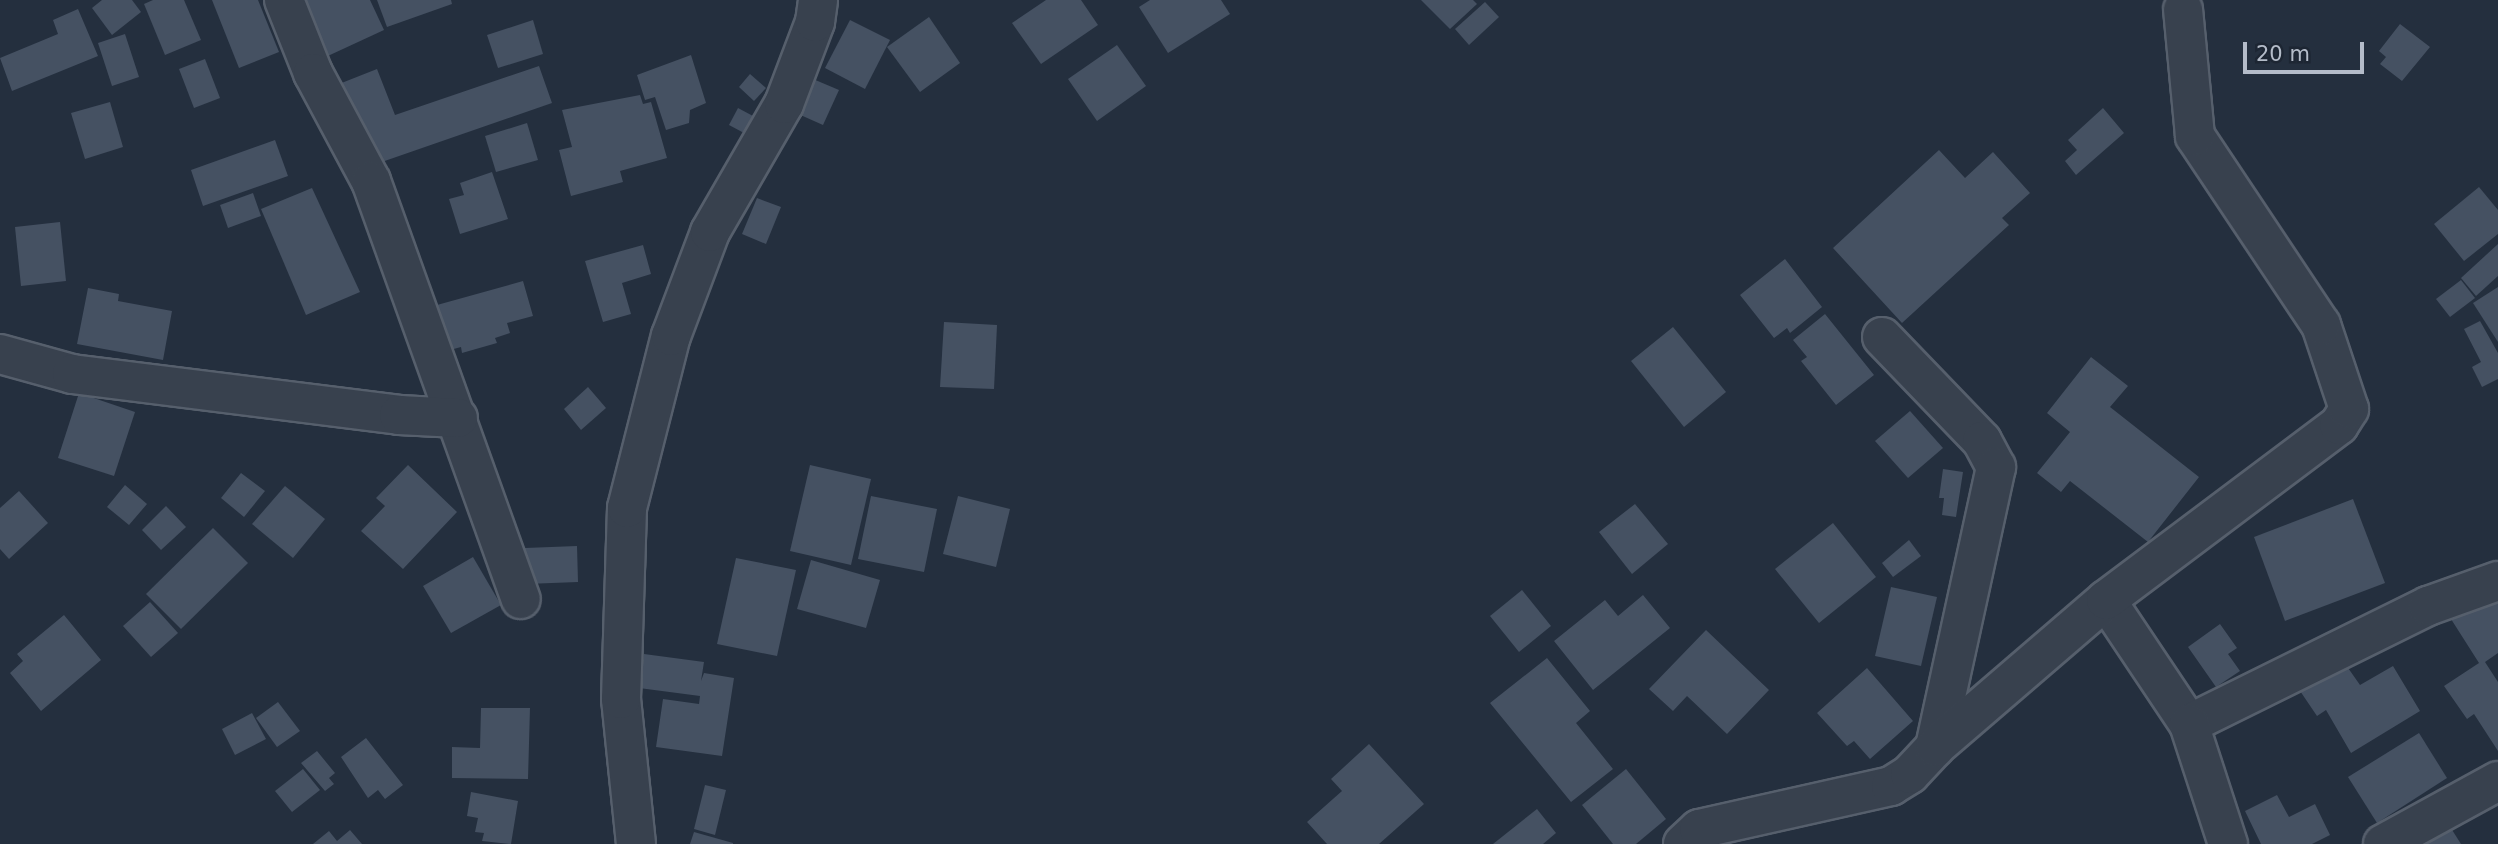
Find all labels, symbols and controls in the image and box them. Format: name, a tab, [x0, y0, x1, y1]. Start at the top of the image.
scale bar	[2246, 28, 2367, 72]
text: 20 m	[2256, 42, 2310, 66]

